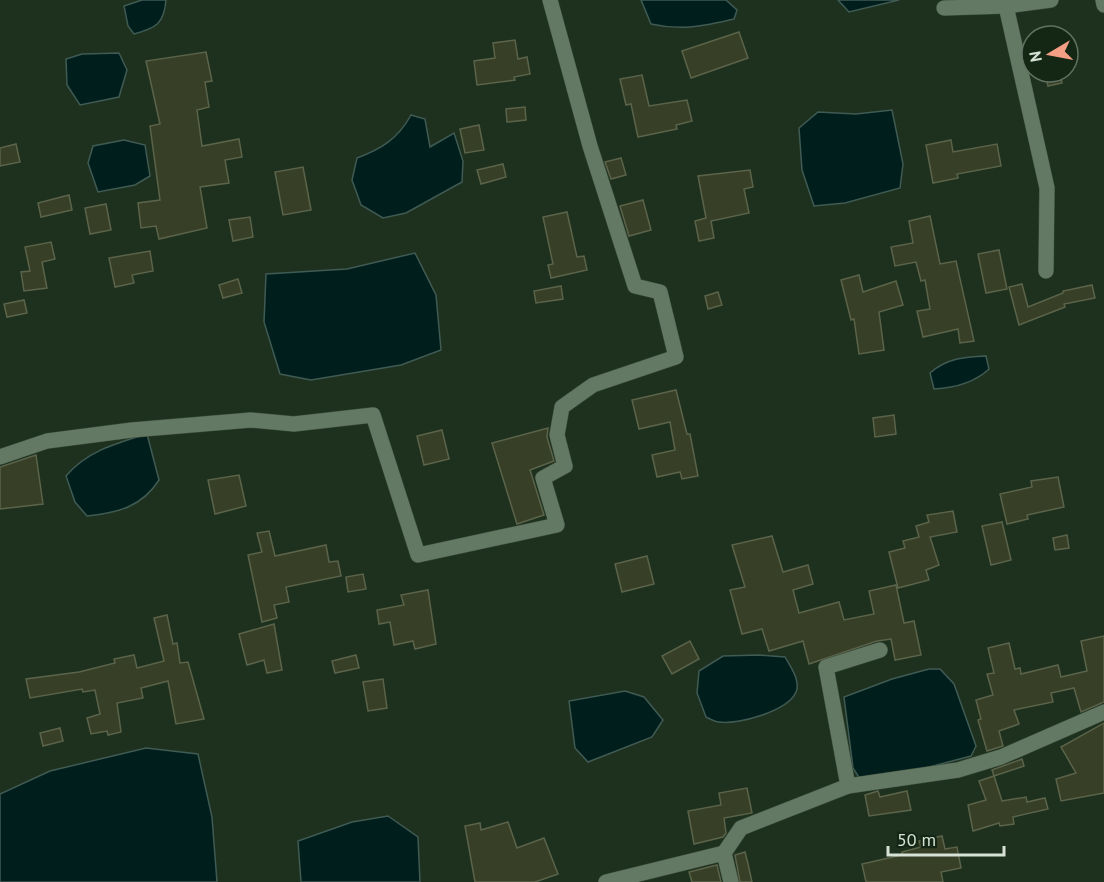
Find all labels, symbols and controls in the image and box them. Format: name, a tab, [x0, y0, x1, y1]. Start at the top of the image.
north arrow	[1020, 24, 1080, 84]
text: N	[1024, 50, 1046, 64]
scale bar	[888, 819, 1004, 857]
text: 50 m	[897, 828, 936, 851]

